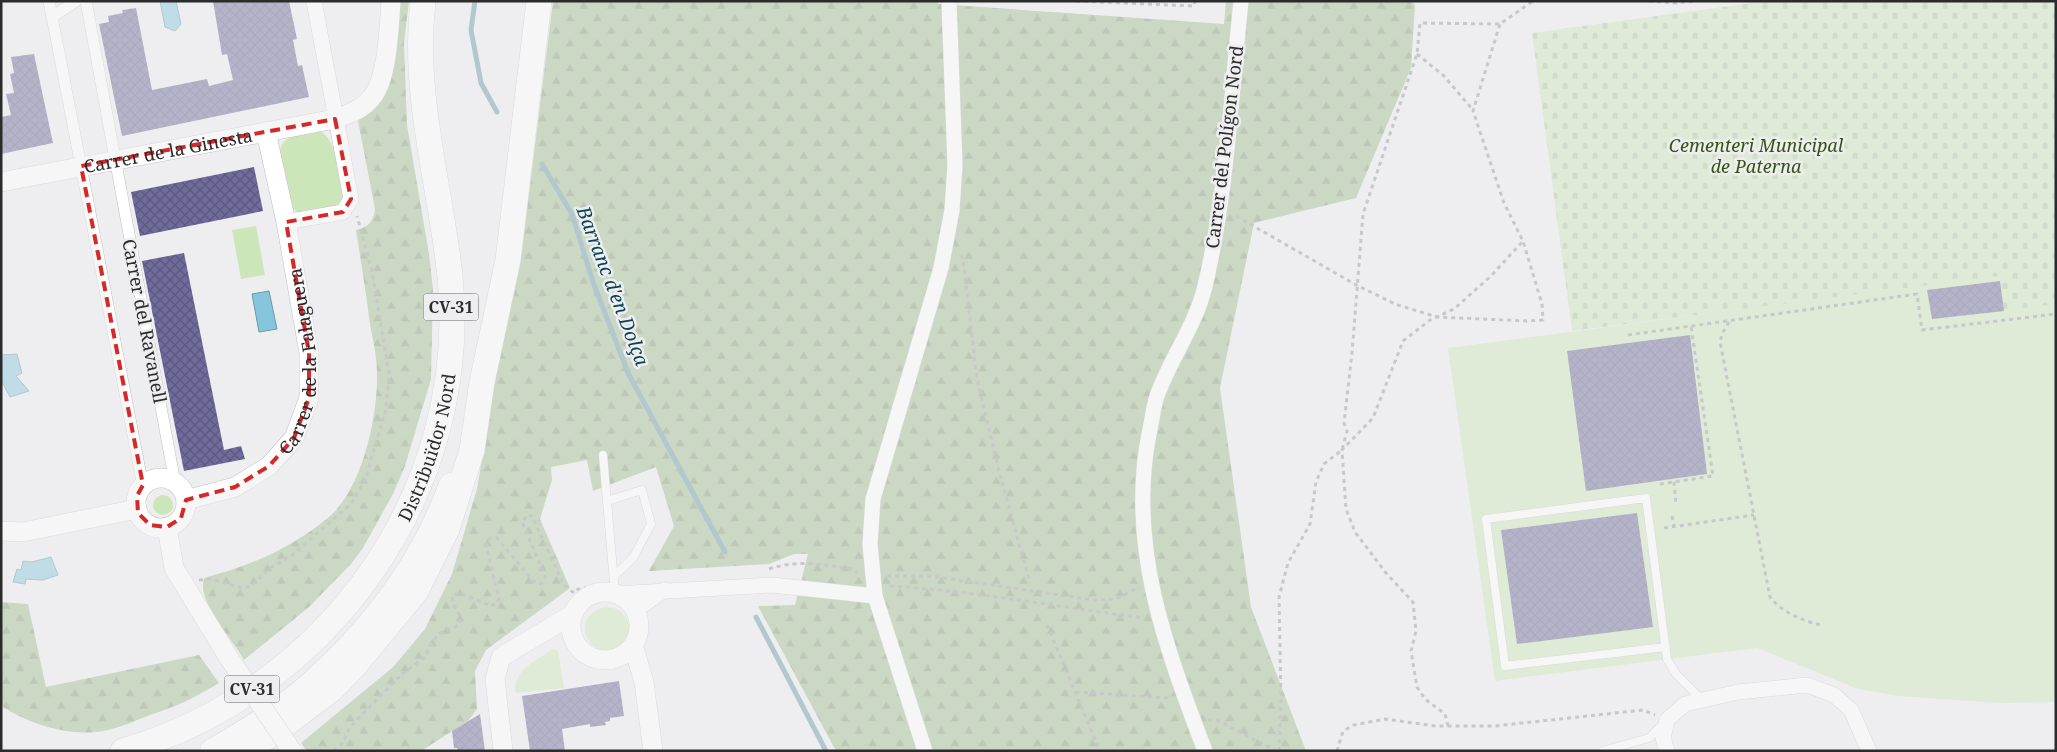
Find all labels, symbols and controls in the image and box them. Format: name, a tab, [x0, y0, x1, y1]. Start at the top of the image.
street label: Carrer del Polígon Nord	[1200, 44, 1248, 250]
street label: Carrer de la Ginesta	[82, 123, 254, 178]
park label: Cementeri Municipal de Paterna	[1669, 133, 1844, 178]
water label: Barranc d'en Dolça	[570, 202, 655, 370]
street label: Carrer del Ravanell	[117, 237, 173, 406]
street label: Carrer de la Falaguera	[273, 266, 321, 459]
road number: CV-31	[424, 294, 478, 320]
street label: Distribuïdor Nord	[392, 372, 460, 525]
road number: CV-31	[224, 676, 280, 702]

